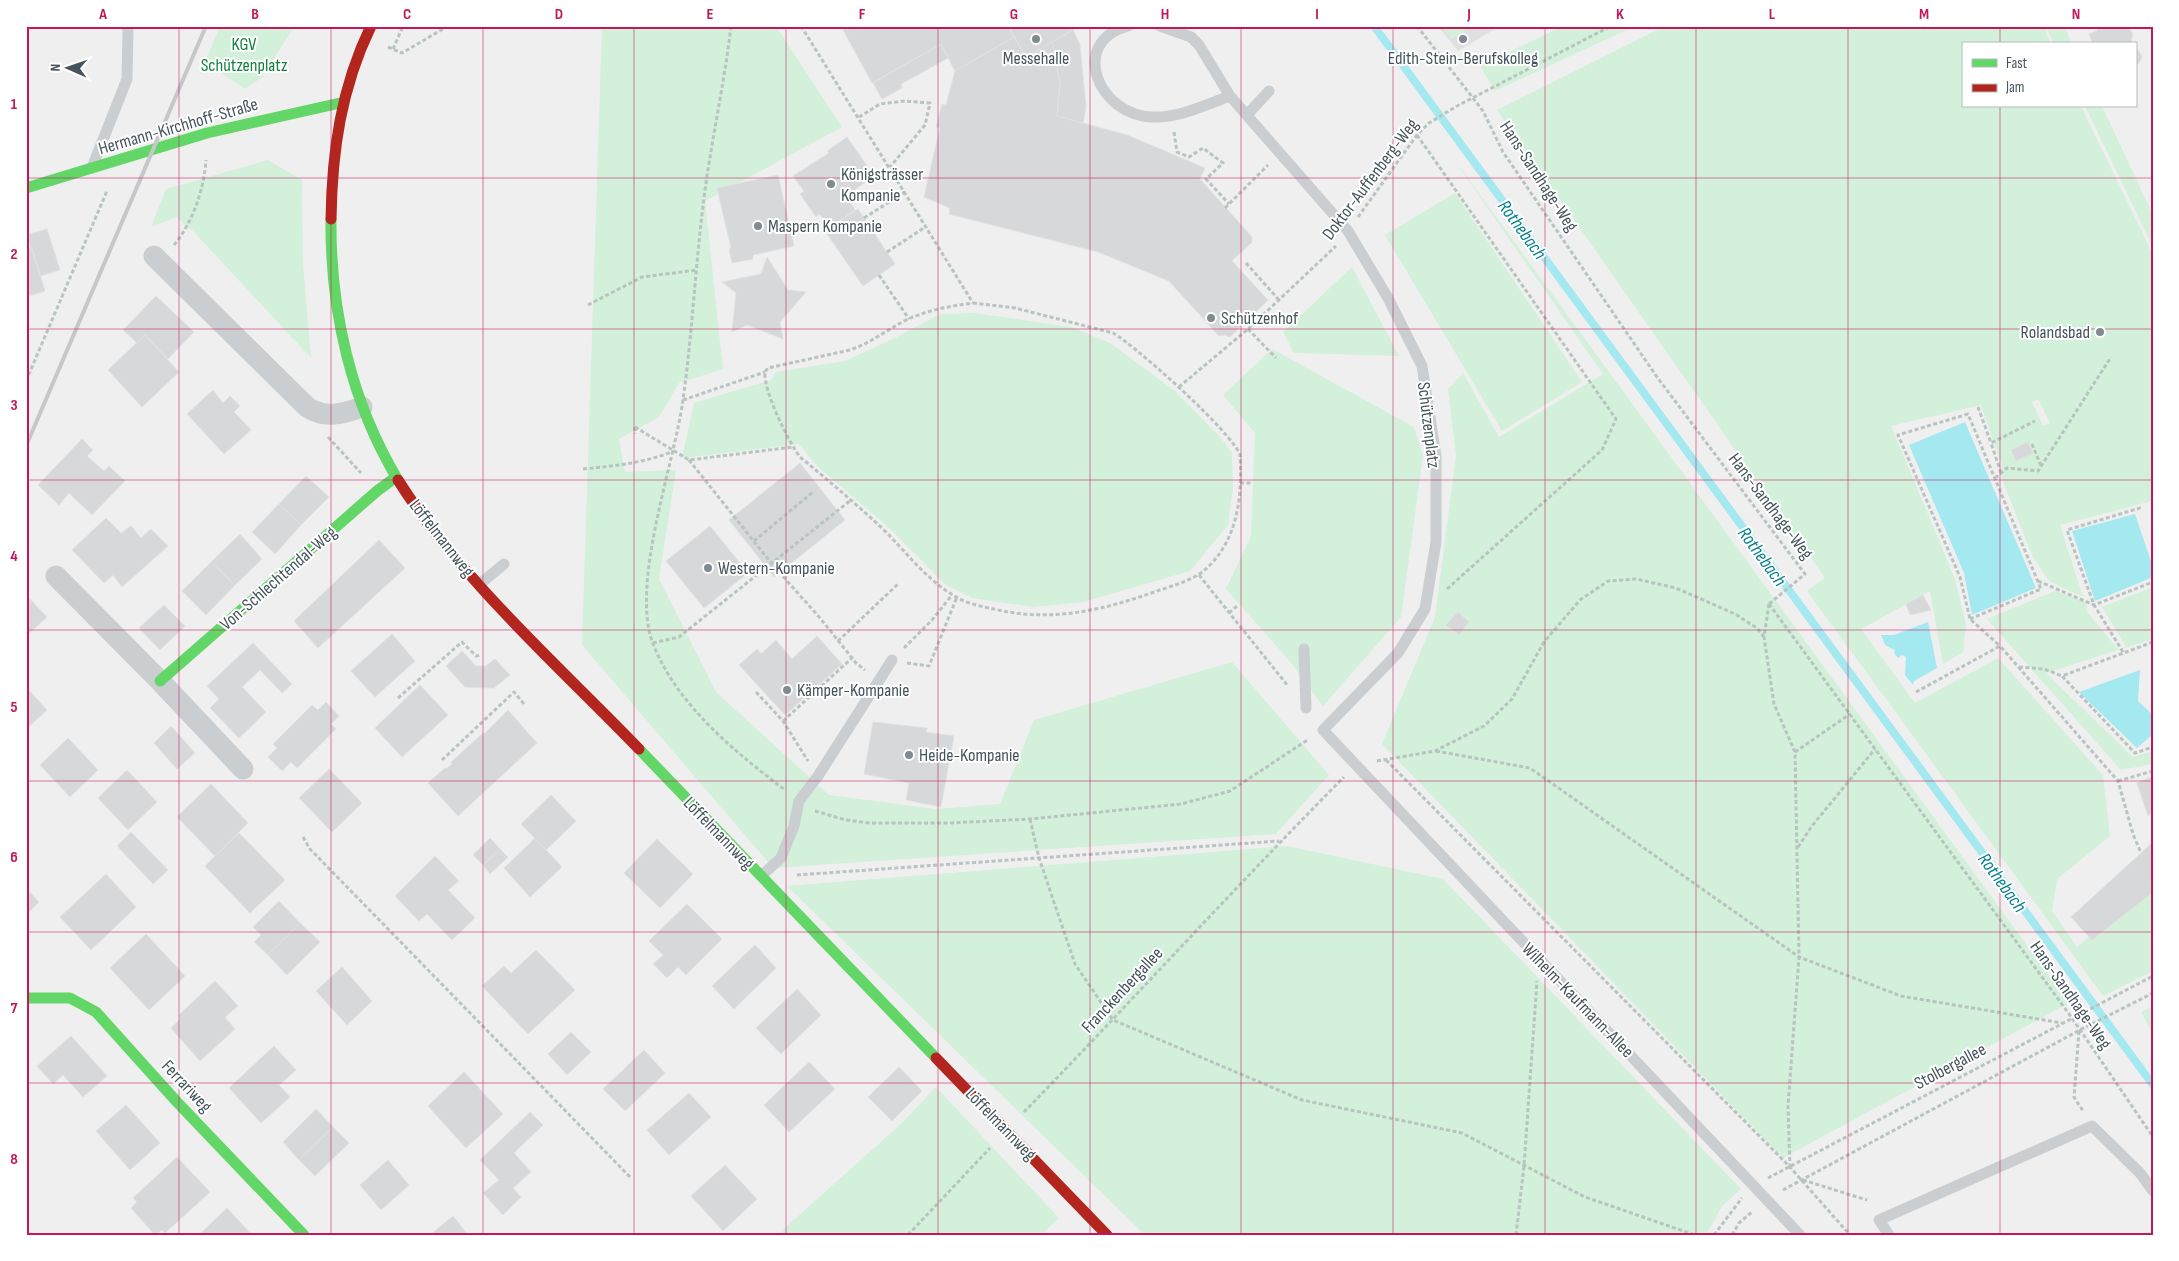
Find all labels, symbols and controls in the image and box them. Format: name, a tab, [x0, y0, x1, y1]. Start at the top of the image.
text: A	[98, 5, 107, 24]
text: B	[251, 5, 259, 24]
text: C	[403, 5, 411, 24]
text: D	[555, 5, 563, 24]
text: E	[707, 5, 714, 24]
text: F	[859, 5, 866, 24]
text: G	[1010, 5, 1018, 24]
text: H	[1161, 5, 1169, 24]
text: I	[1315, 5, 1319, 24]
text: J	[1466, 5, 1471, 24]
text: K	[1616, 5, 1624, 24]
text: L	[1769, 5, 1776, 24]
text: M	[1919, 5, 1929, 24]
text: N	[2072, 5, 2080, 24]
marker: Messehalle	[1030, 33, 1042, 45]
marker: Edith-Stein-Berufskolleg	[1457, 33, 1469, 45]
park label: KGV Schützenplatz	[201, 34, 288, 76]
north arrow	[42, 42, 92, 92]
legend	[1962, 42, 2136, 108]
place label: Messehalle	[1003, 48, 1069, 69]
place label: Edith-Stein-Berufskolleg	[1388, 48, 1538, 69]
text: Fast	[2006, 54, 2028, 73]
text: N	[47, 64, 64, 72]
text: Jam	[2005, 78, 2024, 97]
street label: Hermann-Kirchhoff-Straße	[96, 94, 260, 159]
text: 1	[11, 95, 18, 114]
street label: Doktor-Auffenberg-Weg	[1318, 115, 1423, 244]
street label: Hans-Sandhage-Weg	[1495, 117, 1582, 235]
place label: Königsträsser Kompanie	[841, 164, 923, 206]
marker: Königsträsser Kompanie	[825, 178, 837, 190]
water label: Rothebach	[1493, 196, 1551, 264]
place label: Maspern Kompanie	[768, 216, 882, 237]
marker: Maspern Kompanie	[752, 220, 764, 232]
text: 2	[10, 245, 18, 264]
place label: Schützenhof	[1221, 308, 1299, 329]
marker: Schützenhof	[1205, 312, 1217, 324]
place label: Rolandsbad	[2021, 322, 2090, 343]
marker: Rolandsbad	[2094, 326, 2106, 338]
street label: Schützenplatz	[1413, 381, 1444, 470]
text: 3	[10, 396, 18, 415]
street label: Hans-Sandhage-Weg	[1724, 449, 1817, 564]
street label: Löffelmannweg	[405, 495, 478, 581]
street label: Von-Schlechtendal-Weg	[216, 522, 341, 635]
water label: Rothebach	[1733, 523, 1791, 591]
text: 4	[10, 547, 18, 566]
place label: Western-Kompanie	[718, 558, 835, 579]
marker: Western-Kompanie	[702, 562, 714, 574]
place label: Kämper-Kompanie	[797, 680, 909, 701]
marker: Kämper-Kompanie	[781, 684, 793, 696]
text: 5	[10, 698, 18, 717]
place label: Heide-Kompanie	[919, 745, 1020, 766]
marker: Heide-Kompanie	[903, 749, 915, 761]
street label: Löffelmannweg	[679, 793, 758, 874]
text: 6	[10, 848, 18, 867]
water label: Rothebach	[1973, 849, 2031, 917]
street label: Hans-Sandhage-Weg	[2025, 937, 2116, 1054]
street label: Wilhelm-Kaufmann-Allee	[1517, 938, 1638, 1062]
street label: Franckenbergallee	[1077, 943, 1167, 1038]
text: 7	[11, 999, 18, 1018]
street label: Stolbergallee	[1911, 1039, 1990, 1094]
street label: Ferrariweg	[157, 1056, 216, 1117]
street label: Löffelmannweg	[961, 1084, 1040, 1165]
text: 8	[10, 1150, 18, 1169]

